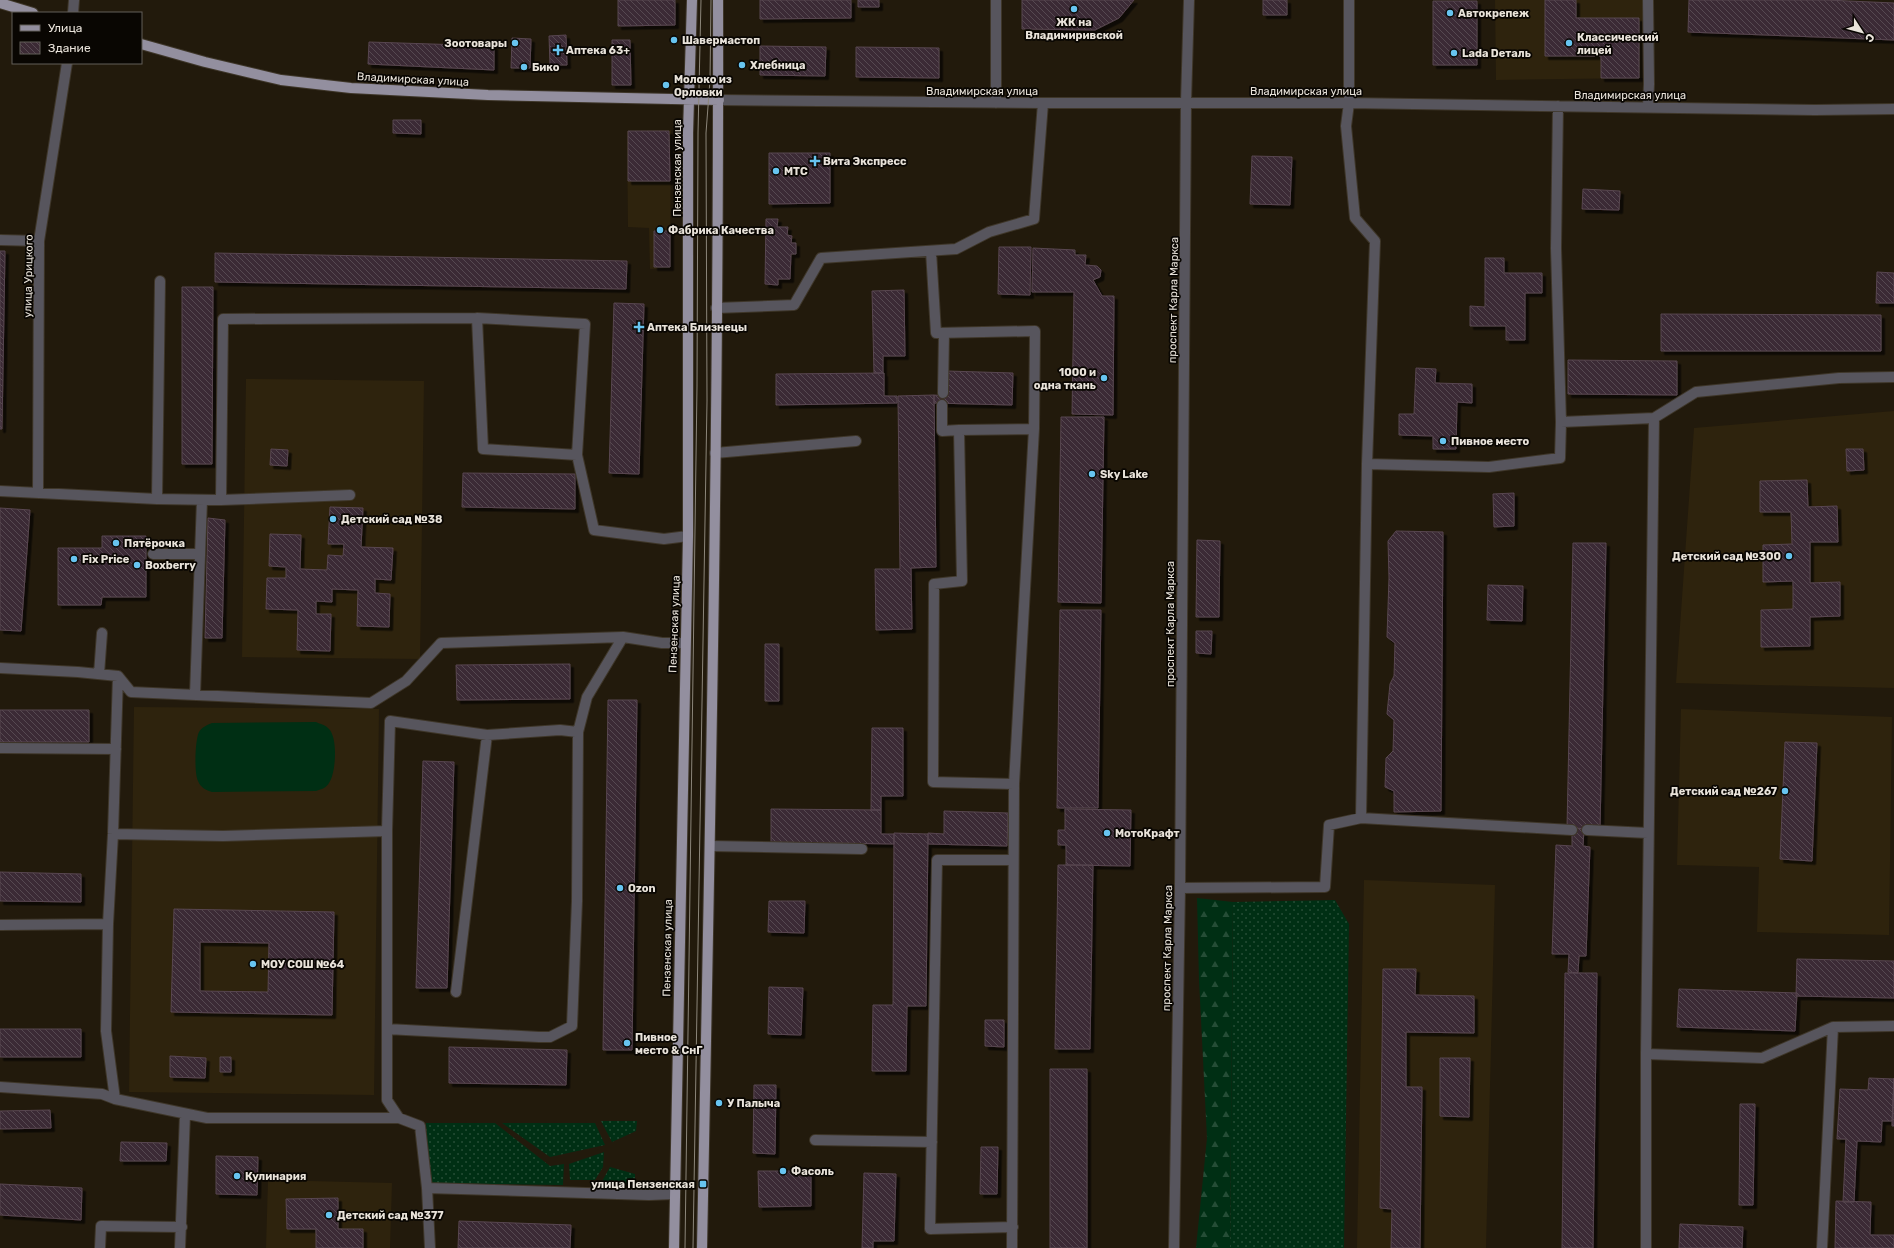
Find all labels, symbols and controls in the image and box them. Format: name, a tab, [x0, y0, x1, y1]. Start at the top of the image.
marker: ЖК на Владимиривской	[1069, 4, 1079, 14]
place label: Автокрепеж	[1458, 7, 1529, 20]
marker: Автокрепеж	[1445, 8, 1455, 18]
legend	[12, 12, 142, 64]
north arrow	[1842, 12, 1882, 52]
place label: ЖК на Владимиривской	[1025, 16, 1123, 42]
text: Улица	[48, 21, 82, 35]
place label: Классический лицей	[1577, 31, 1658, 57]
text: С	[1862, 31, 1877, 45]
place label: Шавермастоп	[682, 34, 760, 47]
marker: Шавермастоп	[669, 35, 679, 45]
place label: Зоотовары	[444, 37, 507, 50]
marker: Зоотовары	[510, 38, 520, 48]
marker: Классический лицей	[1564, 38, 1574, 48]
text: Здание	[48, 41, 91, 55]
place label: Аптека 63+	[566, 44, 630, 57]
marker: Аптека 63+	[553, 45, 563, 55]
place label: Lada Dеталь	[1462, 47, 1531, 60]
marker: Lada Dеталь	[1449, 48, 1459, 58]
place label: Хлебница	[750, 59, 806, 72]
marker: Хлебница	[737, 60, 747, 70]
place label: Бико	[532, 61, 560, 74]
marker: Бико	[519, 62, 529, 72]
street label: Владимирская улица	[357, 70, 469, 89]
place label: Молоко из Орловки	[674, 73, 732, 99]
marker: Молоко из Орловки	[661, 80, 671, 90]
street label: Владимирская улица	[926, 85, 1038, 98]
street label: Владимирская улица	[1250, 85, 1362, 98]
street label: Владимирская улица	[1574, 89, 1686, 102]
street label: Пензенская улица	[671, 119, 684, 217]
place label: Вита Экспресс	[823, 155, 907, 168]
marker: Вита Экспресс	[810, 156, 820, 166]
place label: МТС	[784, 165, 808, 178]
marker: МТС	[771, 166, 781, 176]
place label: Фабрика Качества	[668, 224, 774, 237]
marker: Фабрика Качества	[655, 225, 665, 235]
street label: улица Урицкого	[21, 234, 36, 318]
street label: проспект Карла Маркса	[1166, 237, 1181, 363]
place label: Аптека Близнецы	[647, 321, 747, 334]
marker: Аптека Близнецы	[634, 322, 644, 332]
place label: 1000 и одна ткань	[1034, 366, 1096, 392]
marker: 1000 и одна ткань	[1099, 373, 1109, 383]
place label: Пивное место	[1451, 435, 1530, 448]
marker: Пивное место	[1438, 436, 1448, 446]
place label: Sky Lake	[1100, 468, 1149, 481]
marker: Sky Lake	[1087, 469, 1097, 479]
place label: Детский сад №38	[341, 513, 442, 526]
marker: Детский сад №38	[328, 514, 338, 524]
place label: Пятёрочка	[124, 537, 185, 550]
marker: Пятёрочка	[111, 538, 121, 548]
place label: Детский сад №300	[1672, 550, 1781, 563]
marker: Детский сад №300	[1784, 551, 1794, 561]
place label: Fix Price	[82, 553, 130, 566]
marker: Fix Price	[69, 554, 79, 564]
place label: Boxberry	[145, 559, 196, 572]
marker: Boxberry	[132, 560, 142, 570]
street label: проспект Карла Маркса	[1164, 561, 1177, 687]
street label: Пензенская улица	[666, 575, 683, 673]
place label: Детский сад №267	[1670, 785, 1778, 798]
marker: Детский сад №267	[1780, 786, 1790, 796]
place label: МотоКрафт	[1115, 827, 1180, 840]
marker: МотоКрафт	[1102, 828, 1112, 838]
place label: Ozon	[628, 882, 656, 895]
marker: Ozon	[615, 883, 625, 893]
street label: проспект Карла Маркса	[1160, 885, 1175, 1011]
street label: Пензенская улица	[660, 899, 675, 997]
place label: МОУ СОШ №64	[261, 958, 345, 971]
marker: МОУ СОШ №64	[248, 959, 258, 969]
place label: Пивное место & СнГ	[635, 1031, 703, 1057]
marker: Пивное место & СнГ	[622, 1038, 632, 1048]
place label: У Палыча	[727, 1097, 780, 1110]
marker: У Палыча	[714, 1098, 724, 1108]
place label: Фасоль	[791, 1165, 834, 1178]
marker: Фасоль	[778, 1166, 788, 1176]
place label: Кулинария	[245, 1170, 306, 1183]
marker: Кулинария	[232, 1171, 242, 1181]
place label: улица Пензенская	[591, 1178, 695, 1191]
marker: улица Пензенская	[698, 1179, 708, 1189]
place label: Детский сад №377	[337, 1209, 444, 1222]
marker: Детский сад №377	[324, 1210, 334, 1220]

